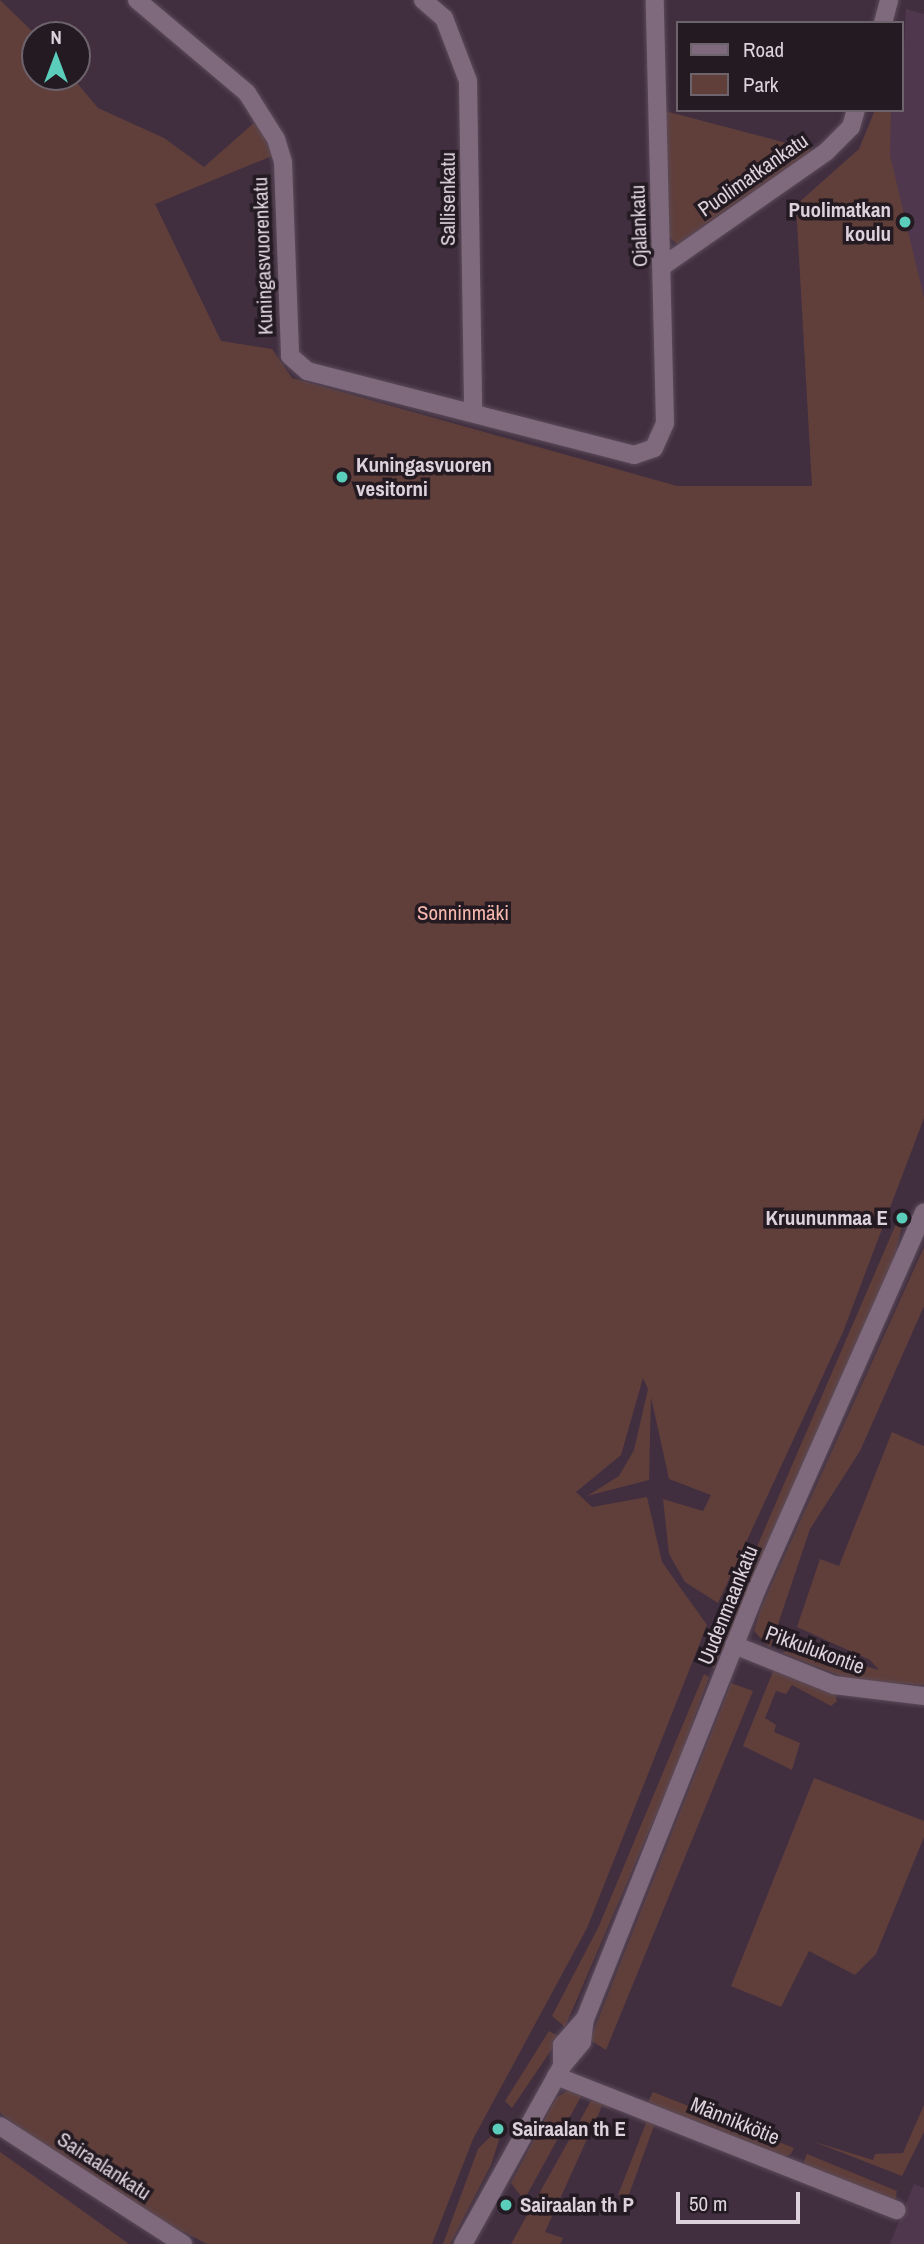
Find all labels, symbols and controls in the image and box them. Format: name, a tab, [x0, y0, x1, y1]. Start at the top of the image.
north arrow	[21, 21, 91, 91]
legend	[676, 21, 903, 112]
text: N	[50, 24, 62, 50]
text: Road	[743, 35, 784, 64]
text: Park	[743, 70, 778, 99]
street label: Puolimatkankatu	[693, 128, 813, 222]
street label: Sallisenkatu	[435, 152, 461, 246]
street label: Kuningasvuorenkatu	[248, 177, 278, 335]
street label: Ojalankatu	[625, 184, 653, 268]
place label: Puolimatkan koulu	[789, 197, 891, 247]
marker: Puolimatkan koulu	[897, 214, 913, 230]
place label: Kuningasvuoren vesitorni	[356, 452, 492, 502]
marker: Kuningasvuoren vesitorni	[334, 469, 350, 485]
park label: Sonninmäki	[417, 900, 509, 926]
place label: Kruununmaa E	[766, 1205, 888, 1231]
marker: Kruununmaa E	[894, 1210, 910, 1226]
street label: Uudenmaankatu	[693, 1542, 763, 1668]
street label: Pikkulukontie	[762, 1620, 868, 1680]
street label: Männikkötie	[687, 2092, 783, 2150]
place label: Sairaalan th E	[512, 2116, 626, 2142]
marker: Sairaalan th E	[490, 2121, 506, 2137]
street label: Sairaalankatu	[53, 2126, 155, 2206]
scale bar	[679, 2178, 803, 2222]
text: 50 m	[689, 2189, 727, 2218]
place label: Sairaalan th P	[520, 2192, 634, 2218]
marker: Sairaalan th P	[498, 2197, 514, 2213]

